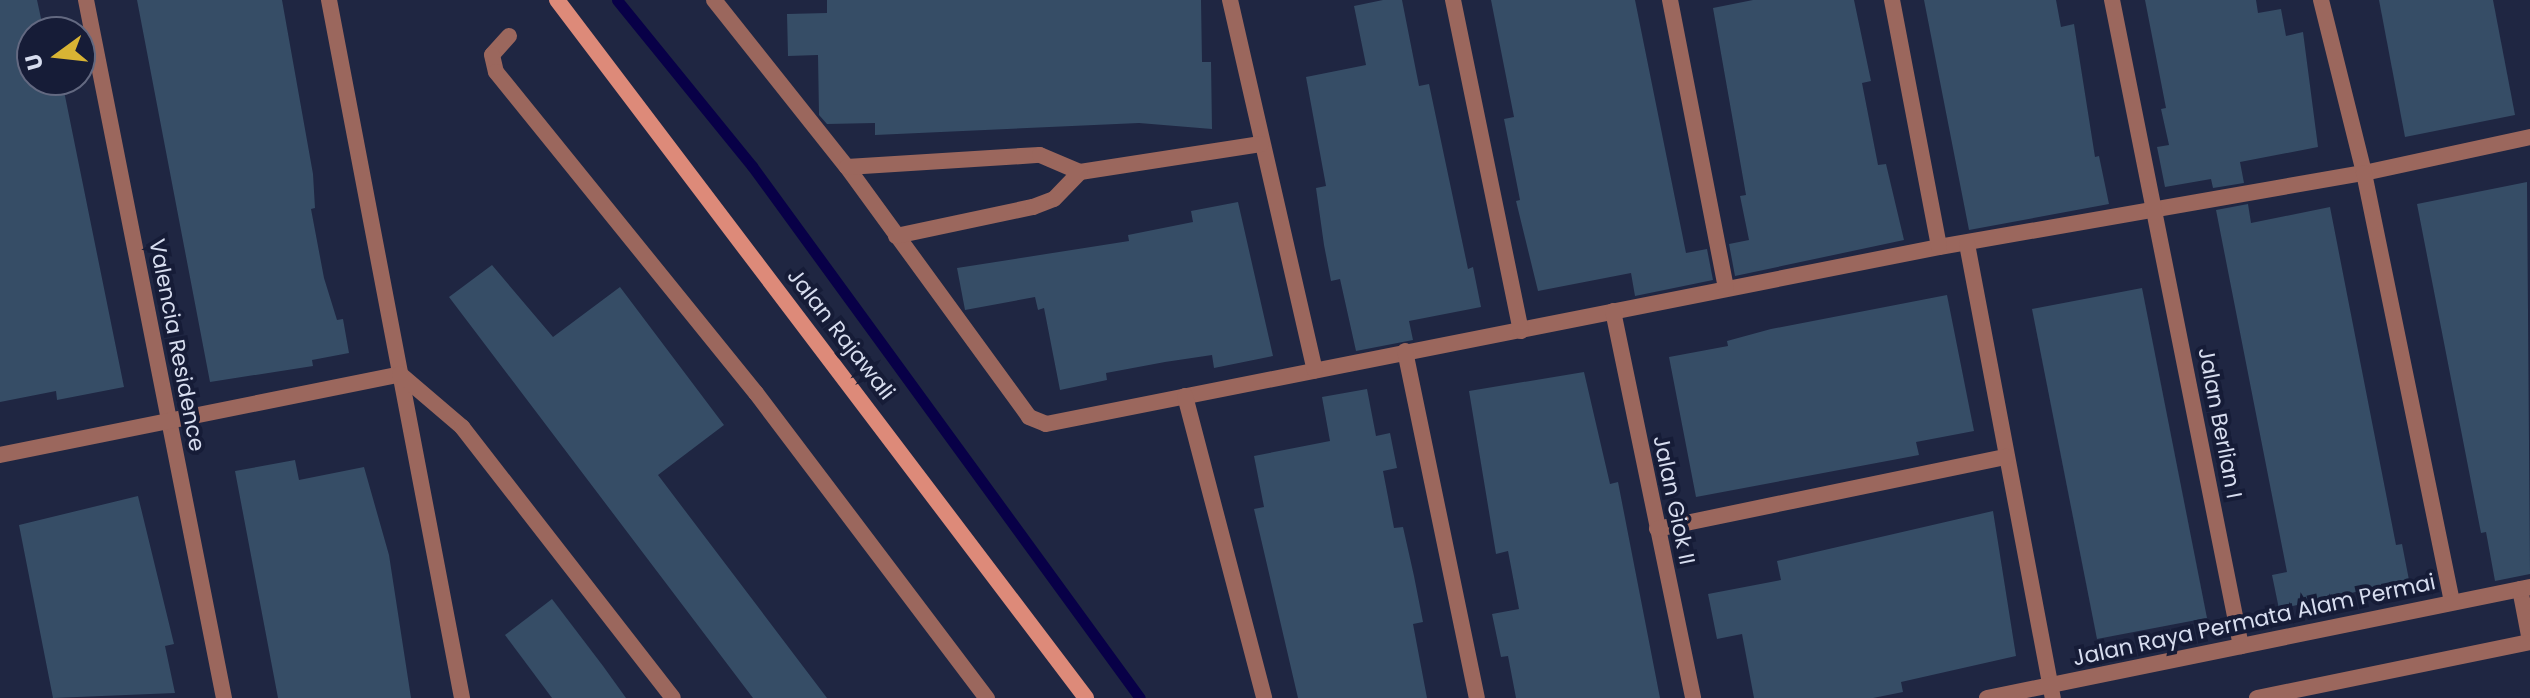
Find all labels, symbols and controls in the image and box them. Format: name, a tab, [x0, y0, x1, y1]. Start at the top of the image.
north arrow	[16, 16, 96, 96]
text: U	[17, 50, 51, 73]
street label: Valencia Residence	[143, 237, 211, 453]
street label: Jalan Rajawali	[782, 263, 900, 405]
street label: Jalan Berlian I	[2192, 345, 2248, 501]
street label: Jalan Giok II	[1647, 433, 1701, 567]
street label: Jalan Raya Permata Alam Permai	[2070, 569, 2438, 671]

